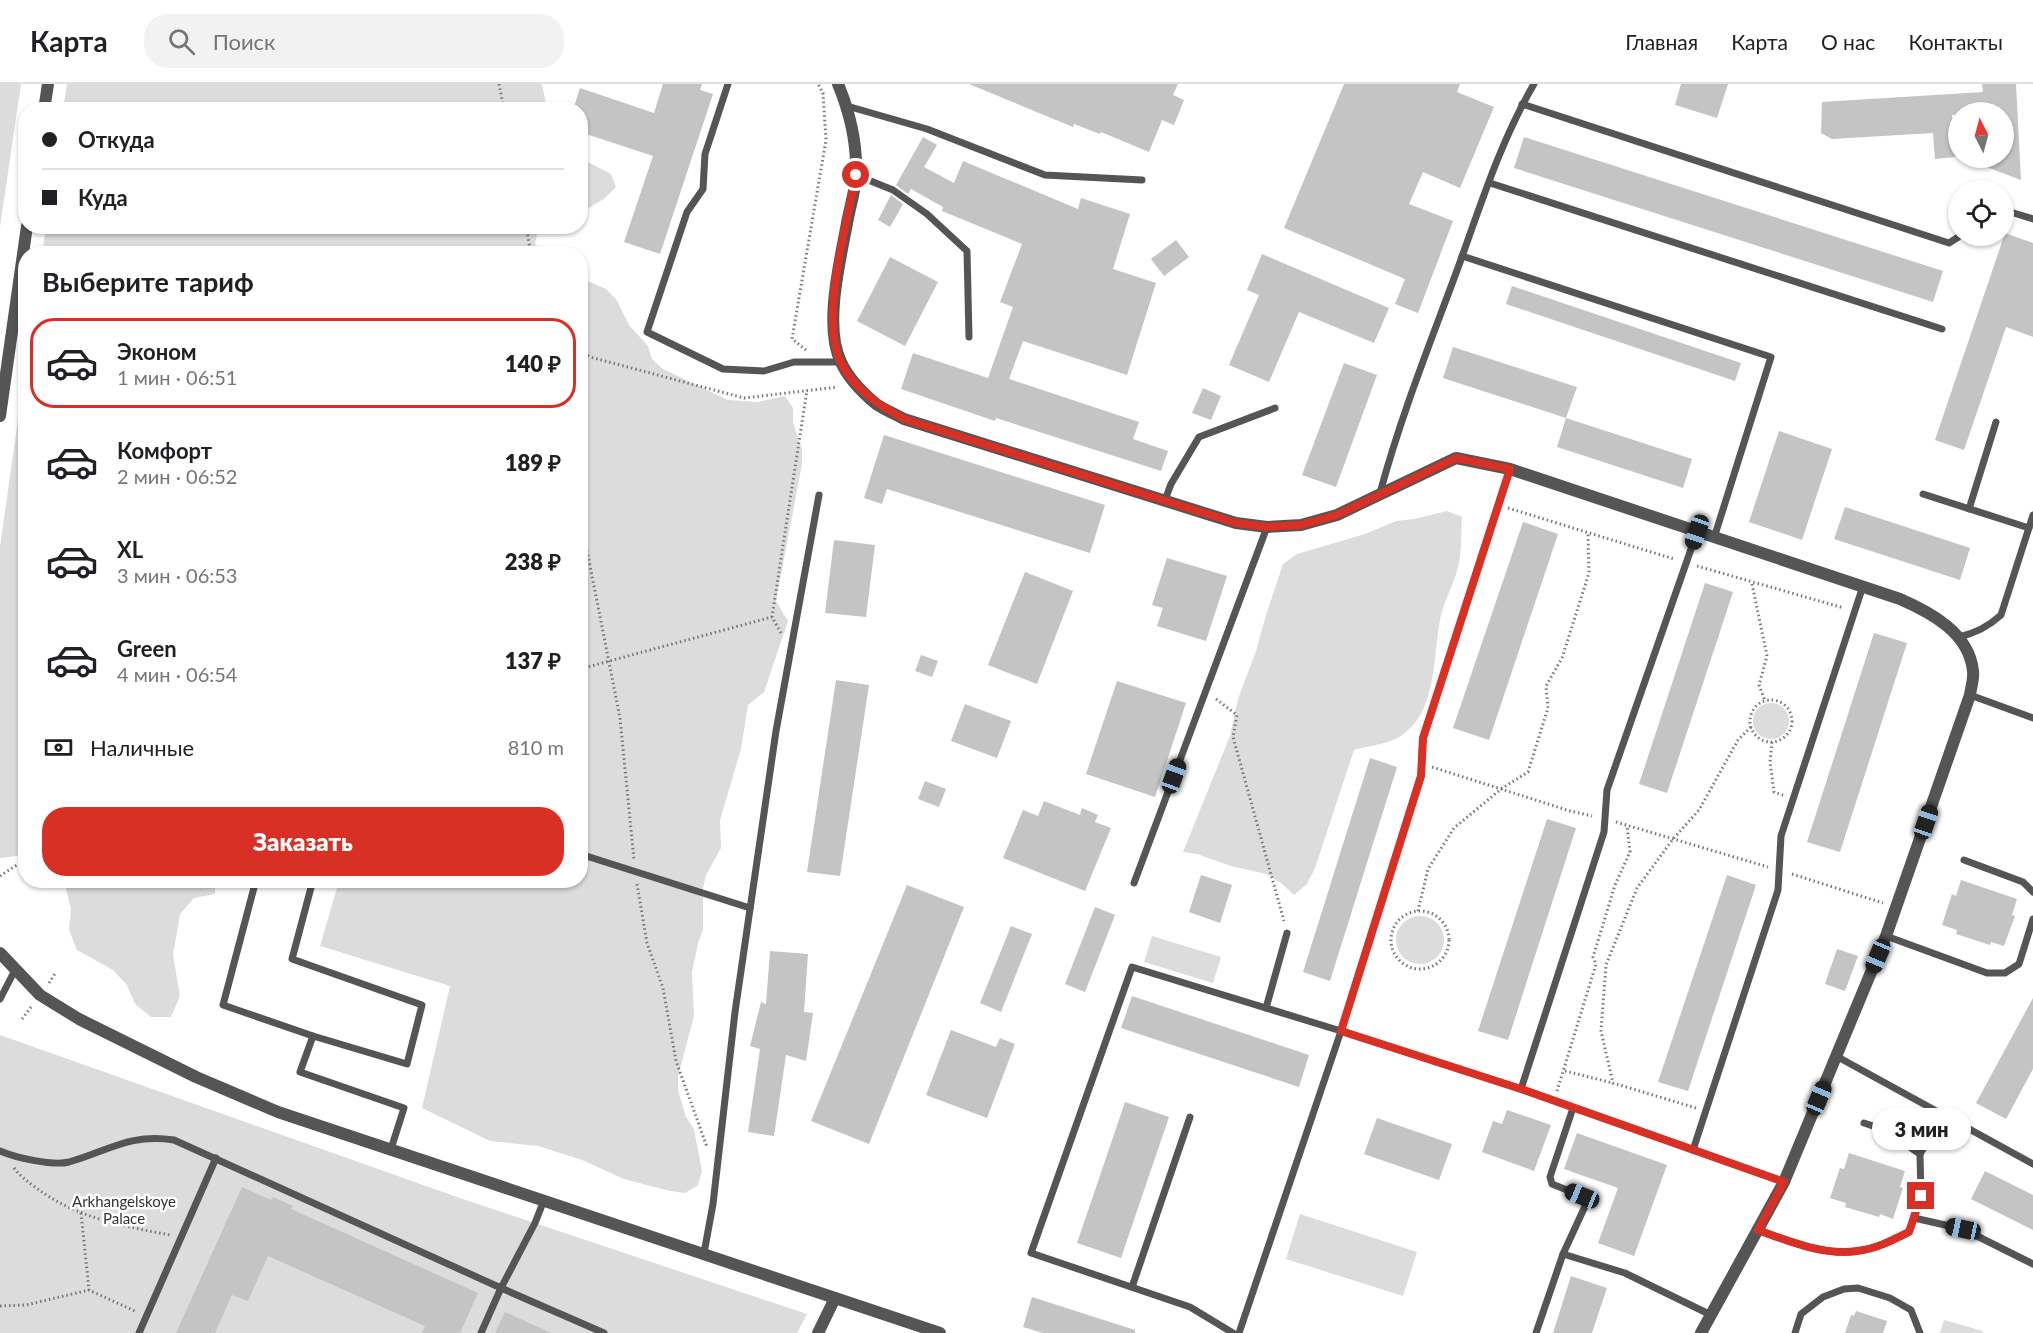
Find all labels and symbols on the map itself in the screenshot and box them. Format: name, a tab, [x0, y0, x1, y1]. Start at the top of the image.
north arrow	[1948, 102, 2014, 168]
route start	[842, 161, 869, 188]
car	[1683, 512, 1711, 552]
car	[1159, 756, 1189, 796]
car	[1912, 802, 1940, 842]
car	[1863, 936, 1893, 976]
car	[1804, 1078, 1834, 1118]
callout: 3 мин	[1872, 1109, 1970, 1151]
car	[1562, 1181, 1602, 1211]
route end	[1907, 1182, 1934, 1209]
park label: Arkhangelskoye Palace	[72, 1192, 176, 1227]
car	[1944, 1216, 1982, 1242]

